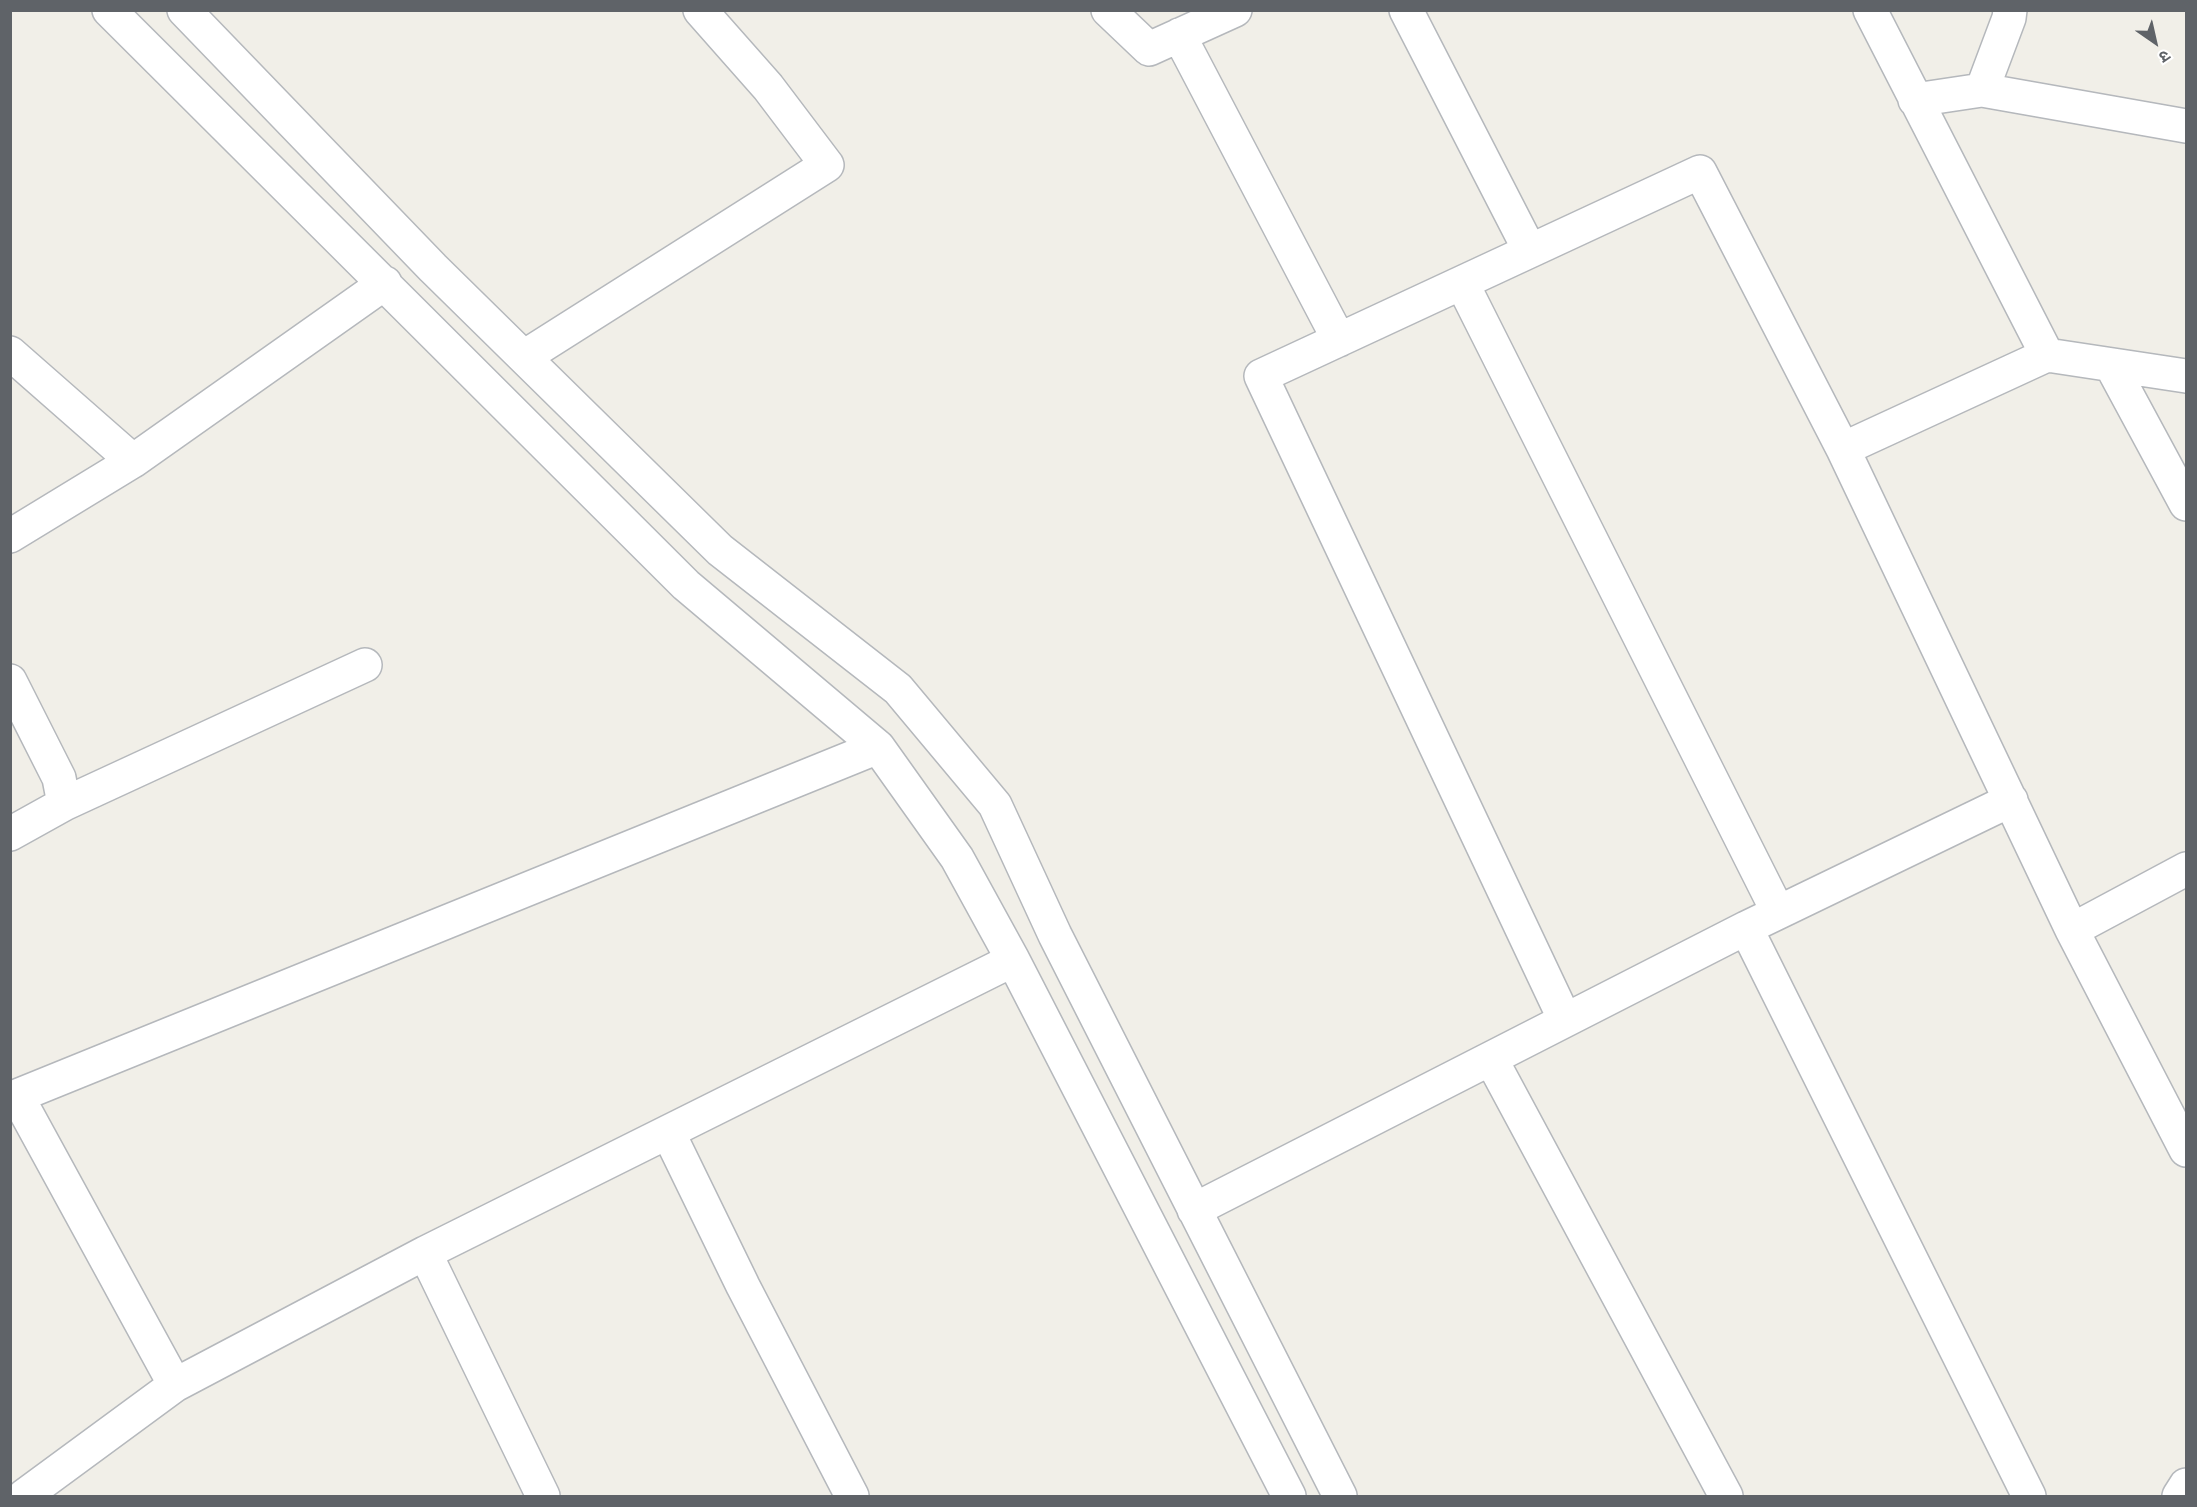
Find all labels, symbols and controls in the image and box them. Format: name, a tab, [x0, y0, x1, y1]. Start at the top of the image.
north arrow	[2125, 12, 2185, 72]
text: उ	[2156, 47, 2175, 68]

